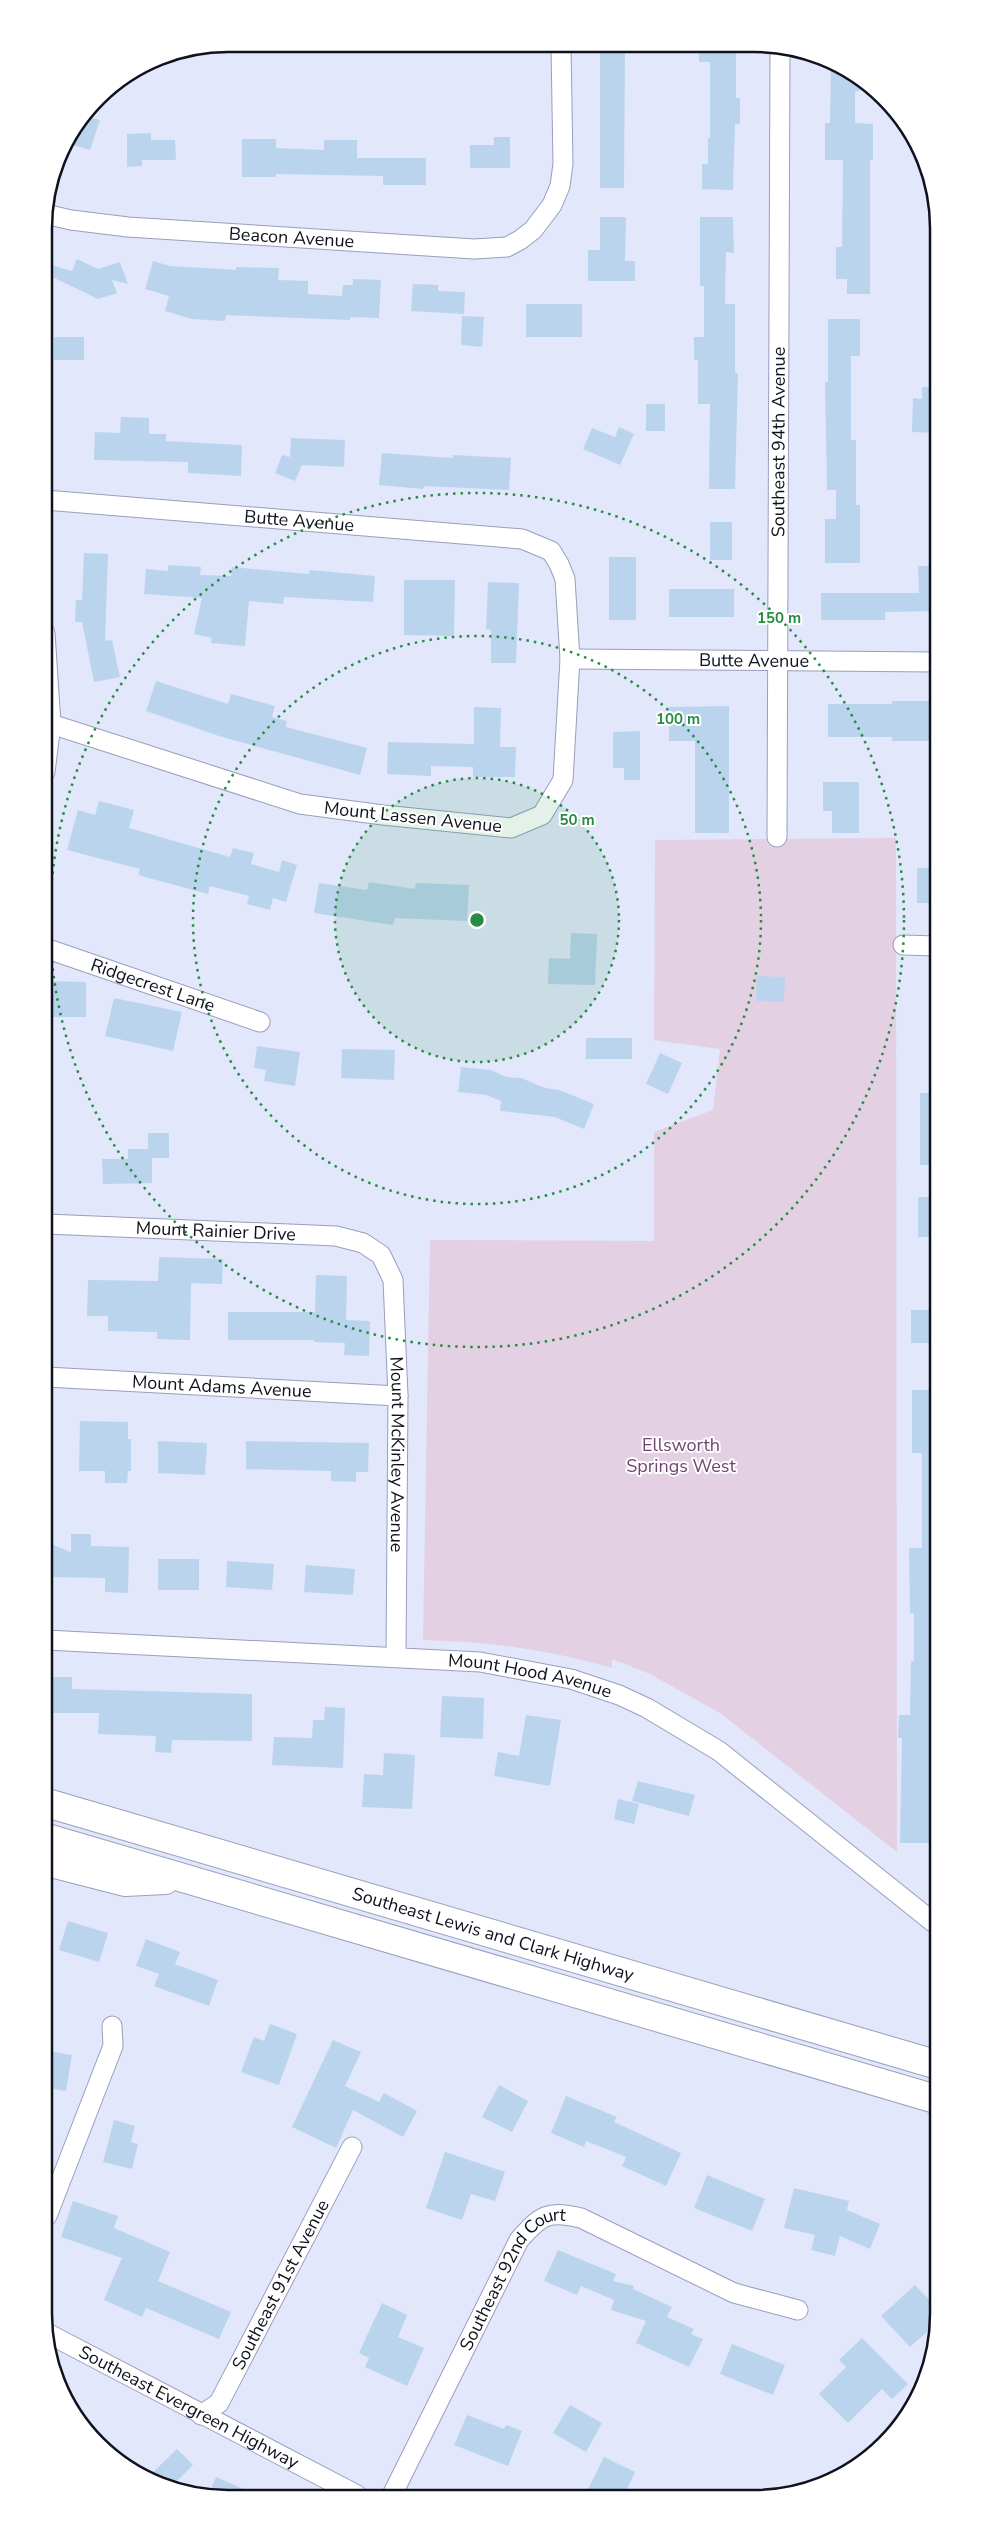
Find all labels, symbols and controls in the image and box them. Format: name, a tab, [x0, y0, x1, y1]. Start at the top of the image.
street label: Beacon Avenue	[228, 221, 355, 253]
street label: Southeast 94th Avenue	[766, 347, 791, 537]
street label: Butte Avenue	[243, 504, 355, 537]
text: 150 m	[757, 608, 801, 628]
street label: Butte Avenue	[699, 648, 809, 673]
text: 100 m	[656, 709, 700, 729]
street label: Mount Lassen Avenue	[323, 796, 503, 838]
text: 50 m	[559, 810, 595, 830]
centre of rings	[468, 911, 486, 929]
street label: Ridgecrest Lane	[88, 953, 218, 1018]
street label: Mount Rainier Drive	[135, 1216, 296, 1246]
street label: Mount McKinley Avenue	[384, 1356, 410, 1552]
street label: Mount Adams Avenue	[131, 1370, 312, 1403]
park label: Ellsworth Springs West	[626, 1433, 736, 1478]
street label: Mount Hood Avenue	[447, 1648, 615, 1704]
street label: Southeast Lewis and Clark Highway	[349, 1881, 638, 1987]
street label: Southeast 91st Avenue	[226, 2195, 335, 2374]
street label: Southeast 92nd Court	[454, 2202, 567, 2355]
street label: Southeast Evergreen Highway	[75, 2340, 304, 2475]

